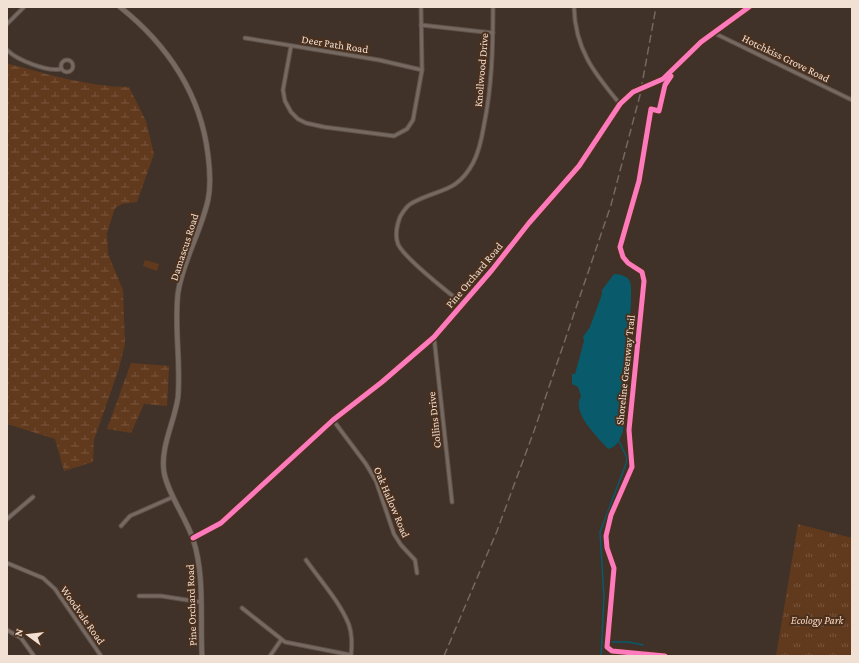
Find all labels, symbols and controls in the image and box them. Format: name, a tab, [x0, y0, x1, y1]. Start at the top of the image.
street label: Knollwood Drive	[472, 32, 490, 107]
street label: Hotchkiss Grove Road	[740, 32, 832, 84]
street label: Deer Path Road	[301, 33, 369, 55]
street label: Damascus Road	[168, 212, 201, 282]
street label: Pine Orchard Road	[443, 240, 505, 310]
street label: Shoreline Greenway Trail	[613, 314, 638, 426]
street label: Collins Drive	[425, 391, 443, 449]
street label: Oak Hallow Road	[372, 465, 412, 539]
street label: Pine Orchard Road	[184, 564, 198, 646]
street label: Woodvale Road	[58, 583, 108, 647]
park label: Ecology Park	[791, 614, 844, 627]
north arrow	[8, 615, 48, 655]
text: N	[12, 627, 25, 638]

